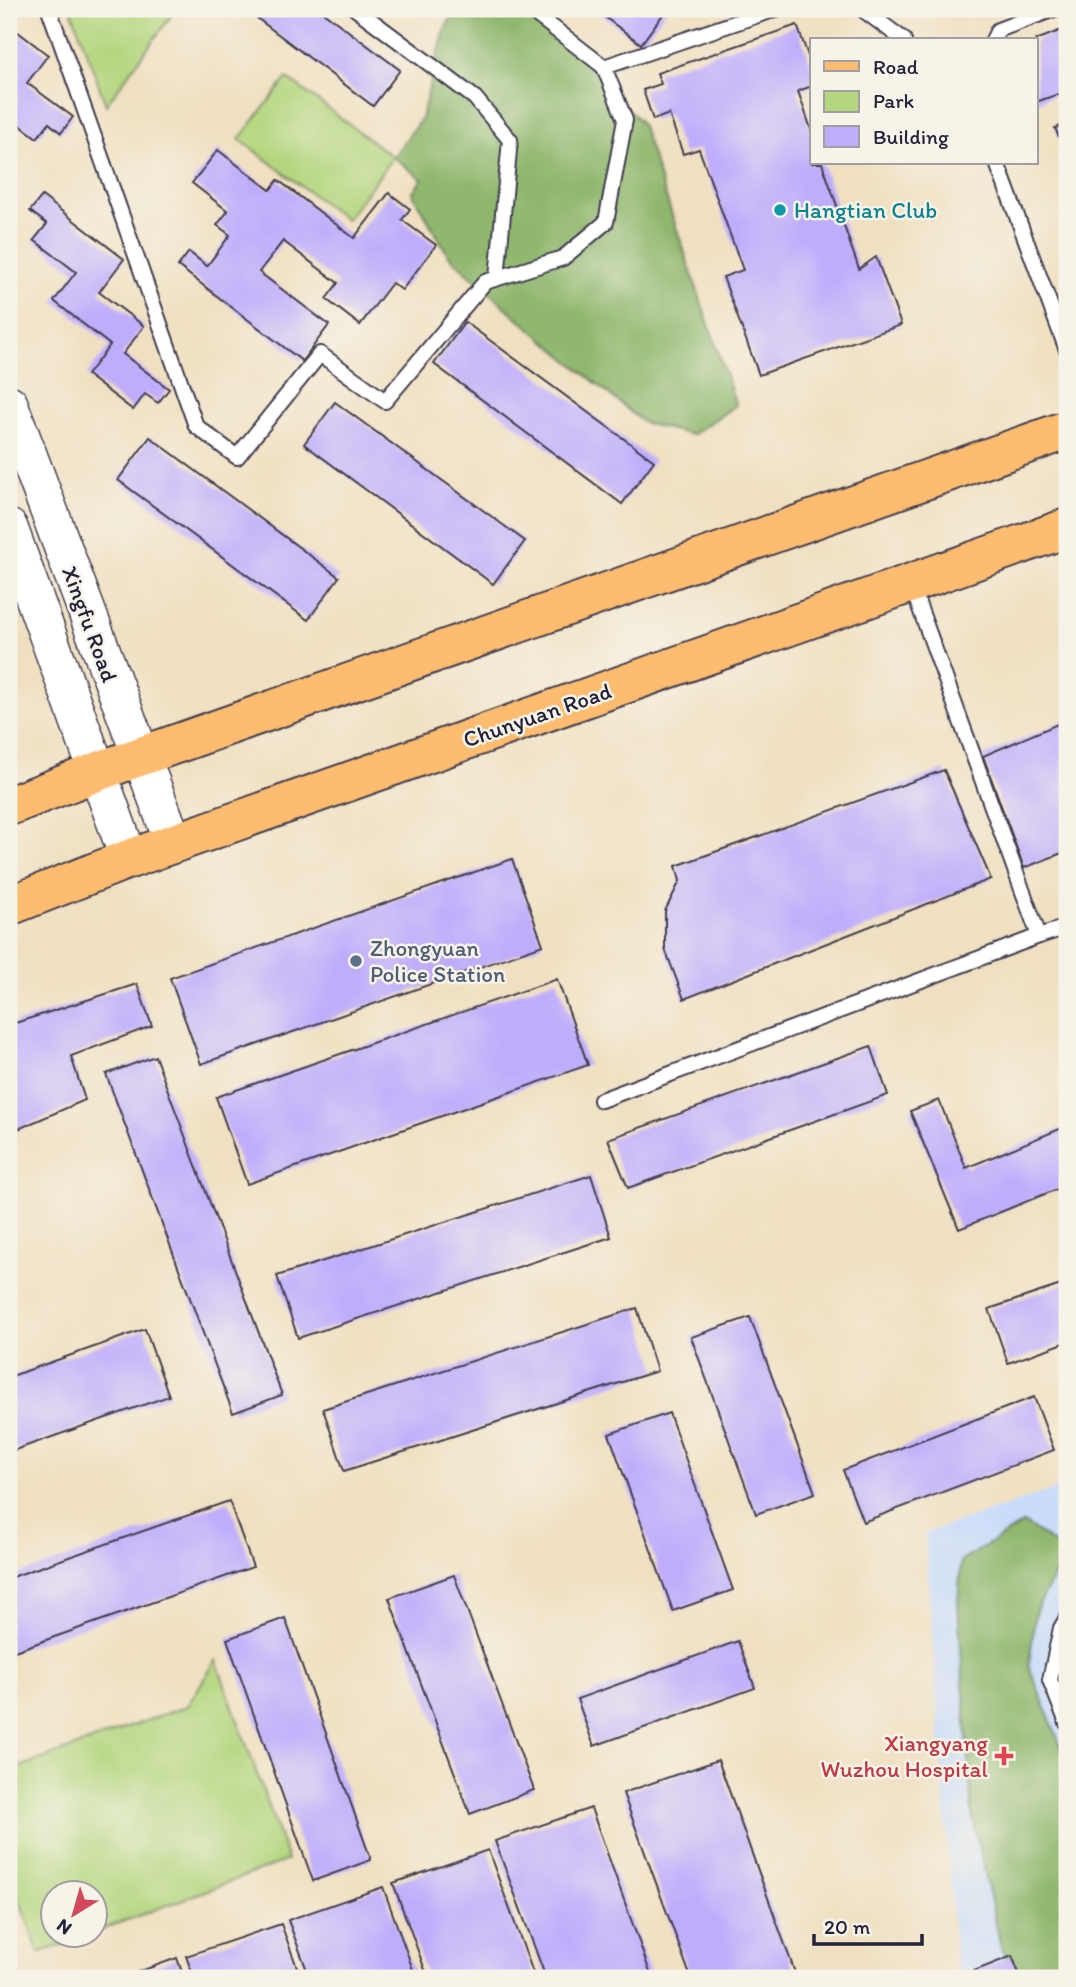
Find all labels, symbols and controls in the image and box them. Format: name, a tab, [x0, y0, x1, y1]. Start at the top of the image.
legend	[810, 38, 1038, 164]
text: Road	[873, 54, 919, 79]
text: Park	[873, 88, 915, 113]
text: Building	[873, 124, 949, 149]
place label: Hangtian Club	[794, 196, 937, 224]
marker: Hangtian Club	[772, 202, 788, 218]
street label: Xingfu Road	[56, 562, 124, 686]
street label: Chunyuan Road	[459, 677, 615, 753]
place label: Zhongyuan Police Station	[370, 934, 505, 988]
marker: Zhongyuan Police Station	[348, 953, 364, 969]
place label: Xiangyang Wuzhou Hospital	[820, 1729, 988, 1783]
marker: Xiangyang Wuzhou Hospital	[994, 1746, 1014, 1766]
north arrow	[38, 1878, 108, 1948]
scale bar	[814, 1903, 922, 1947]
text: N	[52, 1914, 76, 1940]
text: 20 m	[824, 1914, 871, 1939]

